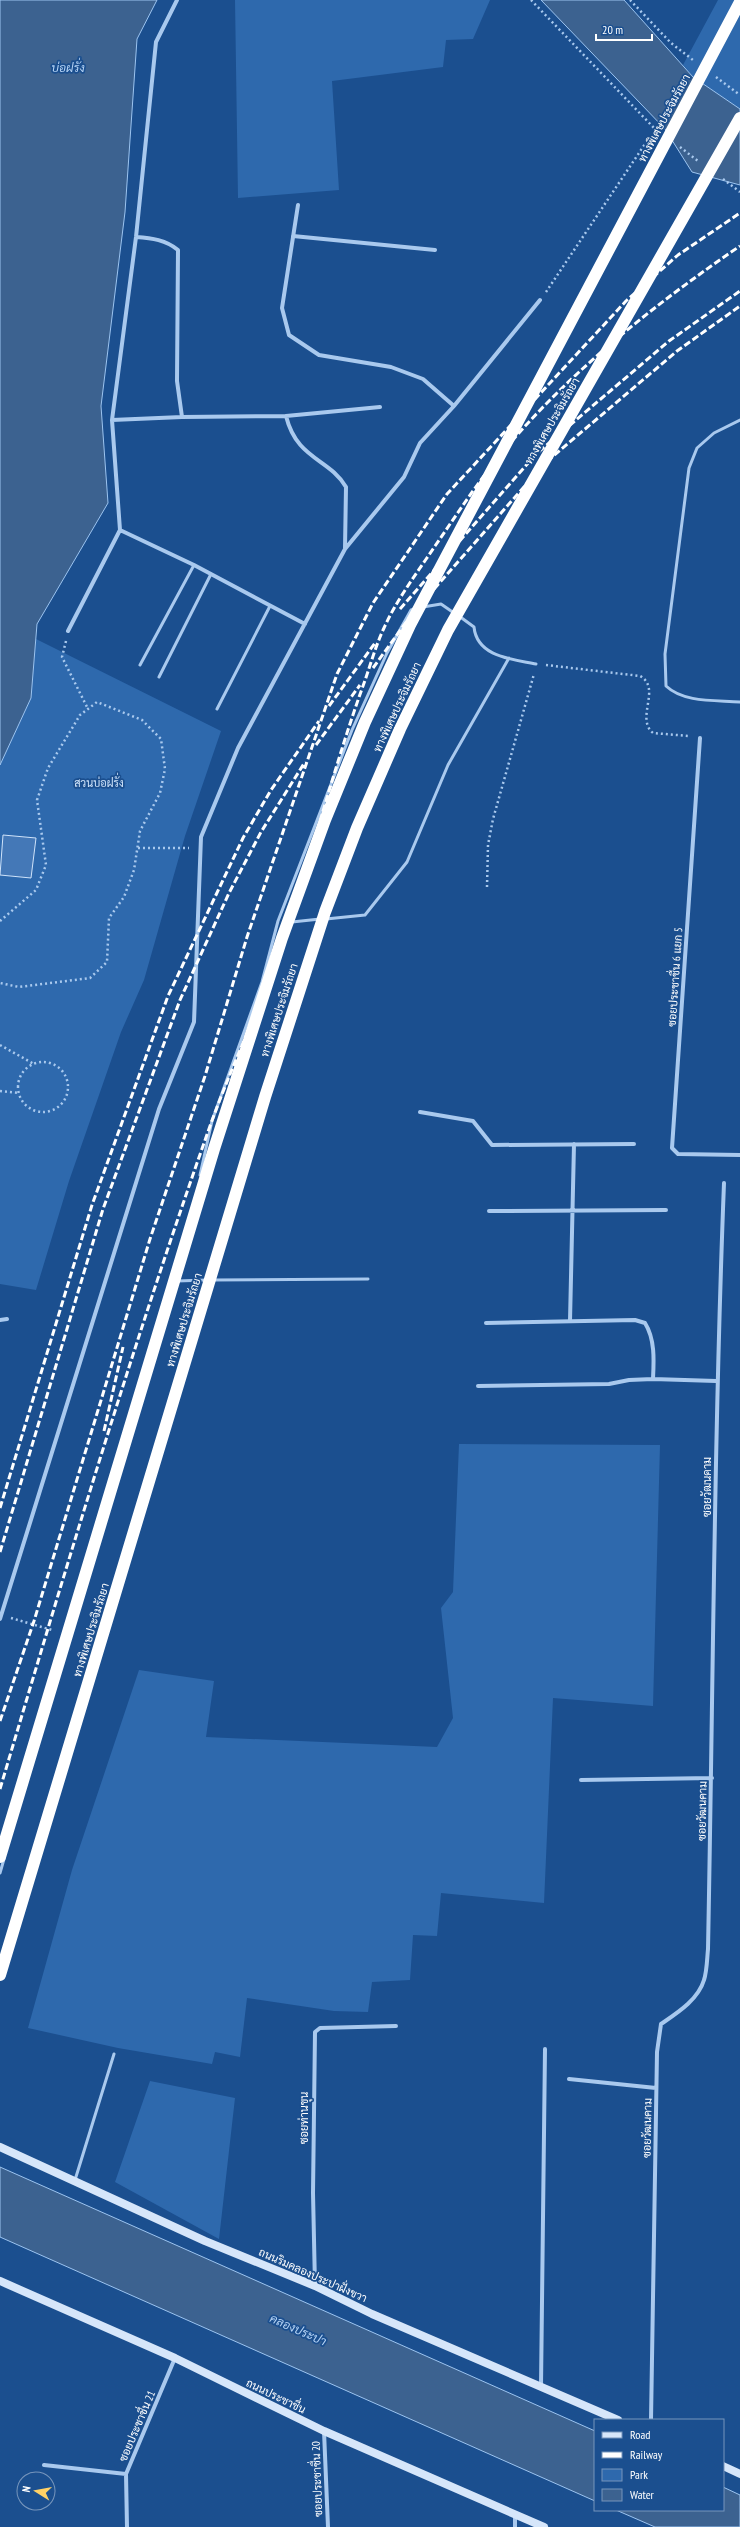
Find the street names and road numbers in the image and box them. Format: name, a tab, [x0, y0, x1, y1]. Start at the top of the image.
street label: ทางพิเศษประจิมรัถยา	[635, 72, 693, 164]
street label: ทางพิเศษประจิมรัถยา	[522, 375, 582, 467]
street label: ทางพิเศษประจิมรัถยา	[370, 660, 424, 754]
street label: ซอยประชาชื่น 6 แยก 5	[661, 927, 685, 1027]
street label: ทางพิเศษประจิมรัถยา	[257, 961, 301, 1059]
street label: ทางพิเศษประจิมรัถยา	[163, 1271, 205, 1369]
street label: ซอยวัฒนคาม	[700, 1457, 714, 1517]
street label: ทางพิเศษประจิมรัถยา	[70, 1581, 112, 1679]
street label: ซอยวัฒนคาม	[694, 1781, 710, 1841]
street label: ซอยท่านขุน	[297, 2092, 313, 2144]
street label: ซอยวัฒนคาม	[639, 2098, 655, 2158]
street label: ถนนริมคลองประปาฝั่งขวา	[257, 2241, 371, 2305]
street label: ถนนประชาชื่น	[244, 2372, 310, 2416]
street label: ซอยประชาชื่น 21	[112, 2387, 158, 2464]
street label: ซอยประชาชื่น 20	[305, 2441, 325, 2517]

